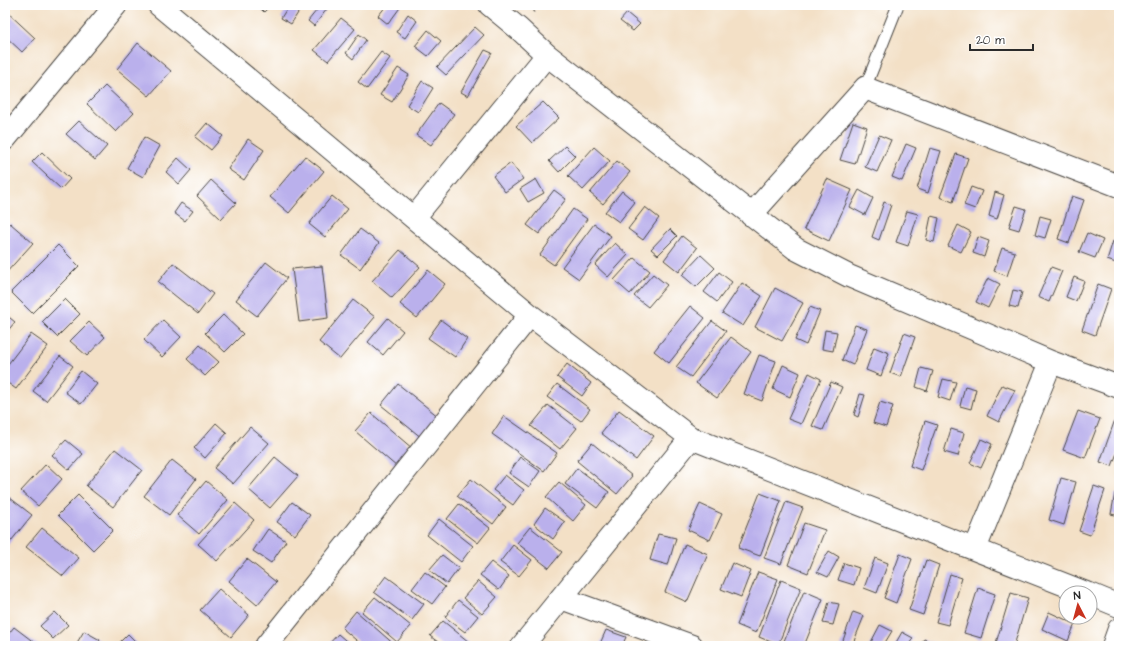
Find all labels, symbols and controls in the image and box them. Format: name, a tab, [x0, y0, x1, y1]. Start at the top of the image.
scale bar	[970, 26, 1033, 52]
text: 20 m	[976, 32, 1005, 49]
north arrow	[1058, 585, 1098, 625]
text: N	[1073, 588, 1081, 603]

